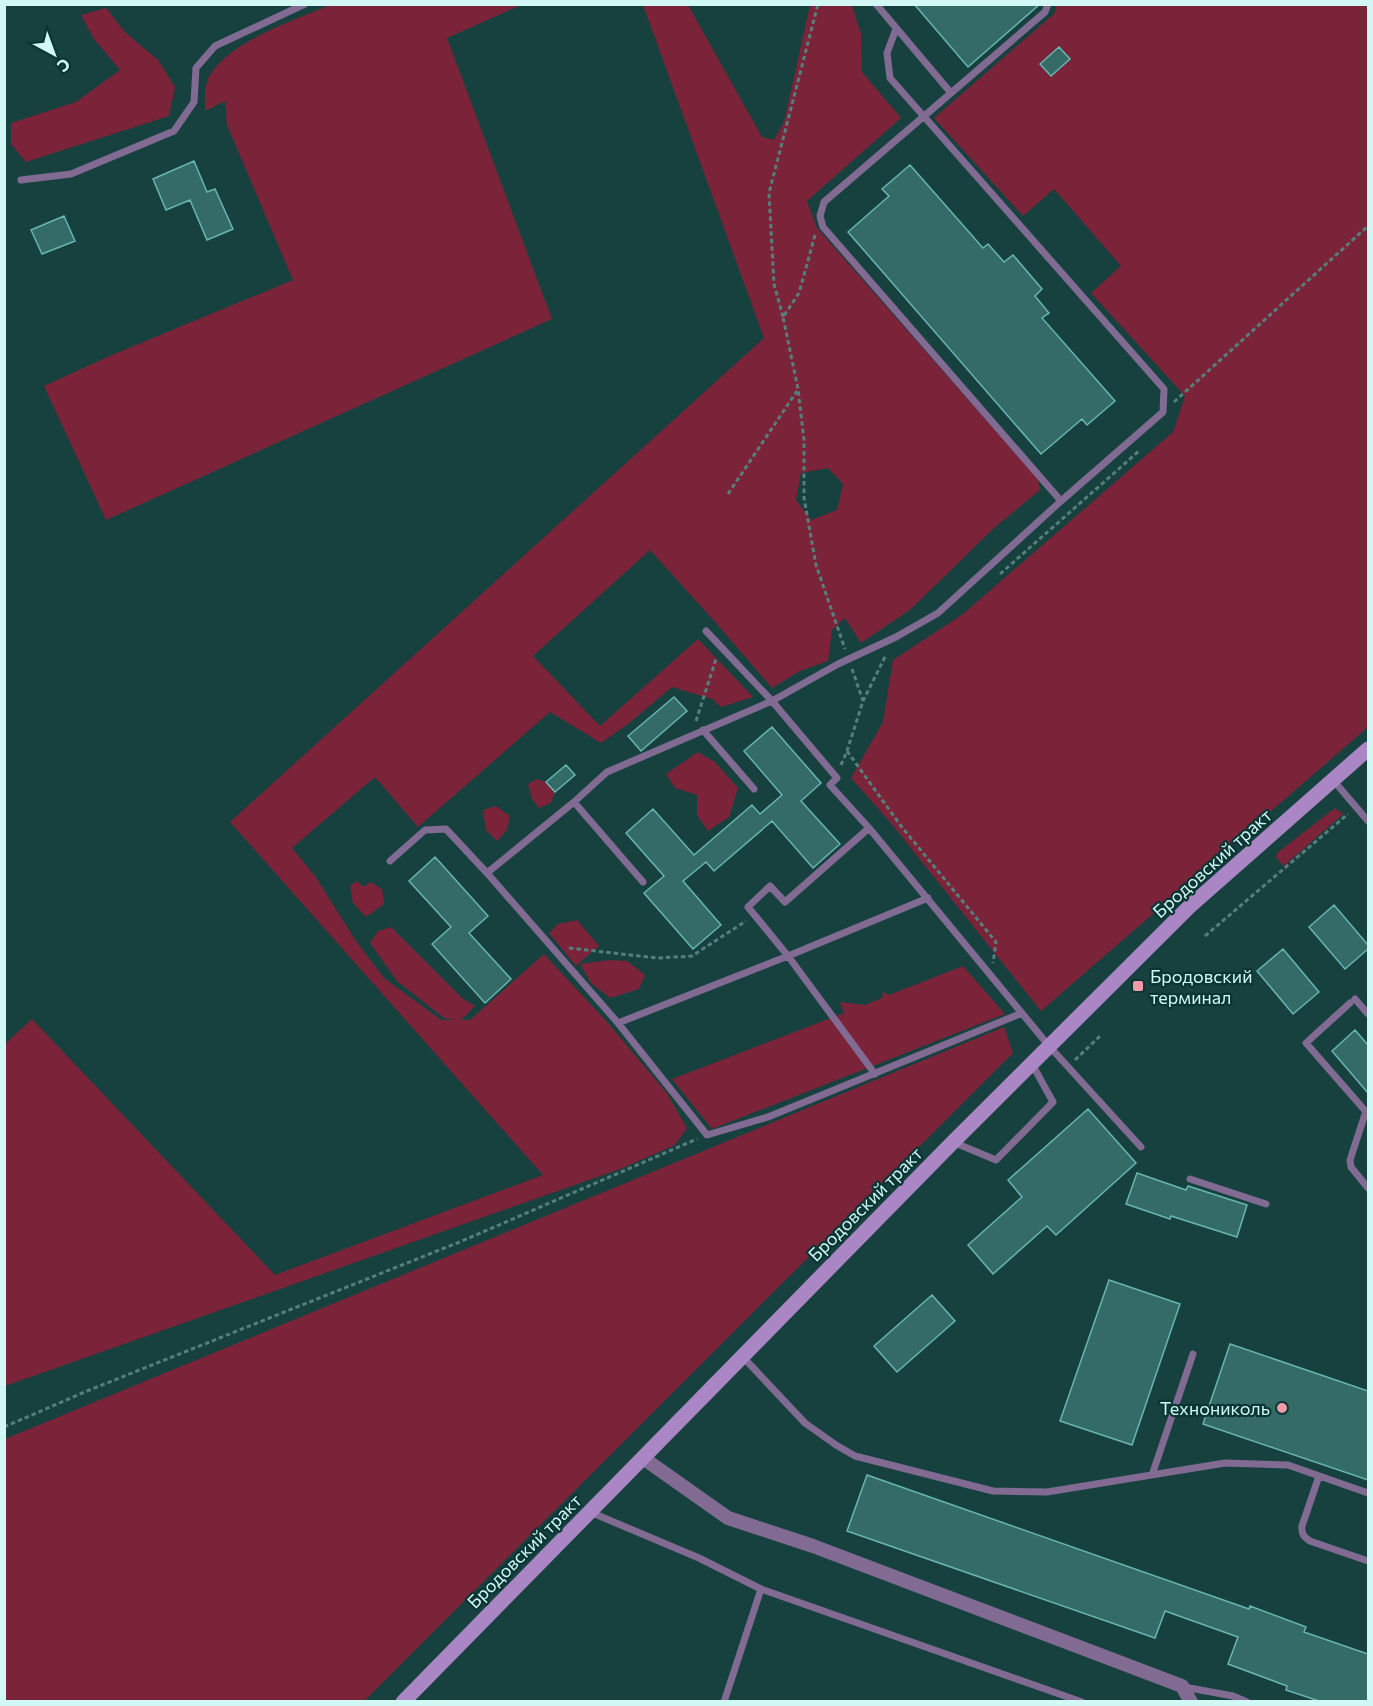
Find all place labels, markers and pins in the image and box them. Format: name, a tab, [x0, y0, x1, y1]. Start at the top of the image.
place label: Бродовский терминал	[1150, 965, 1252, 1008]
marker: Бродовский терминал	[1131, 979, 1145, 993]
place label: Технониколь	[1160, 1397, 1270, 1419]
marker: Технониколь	[1275, 1401, 1289, 1415]

